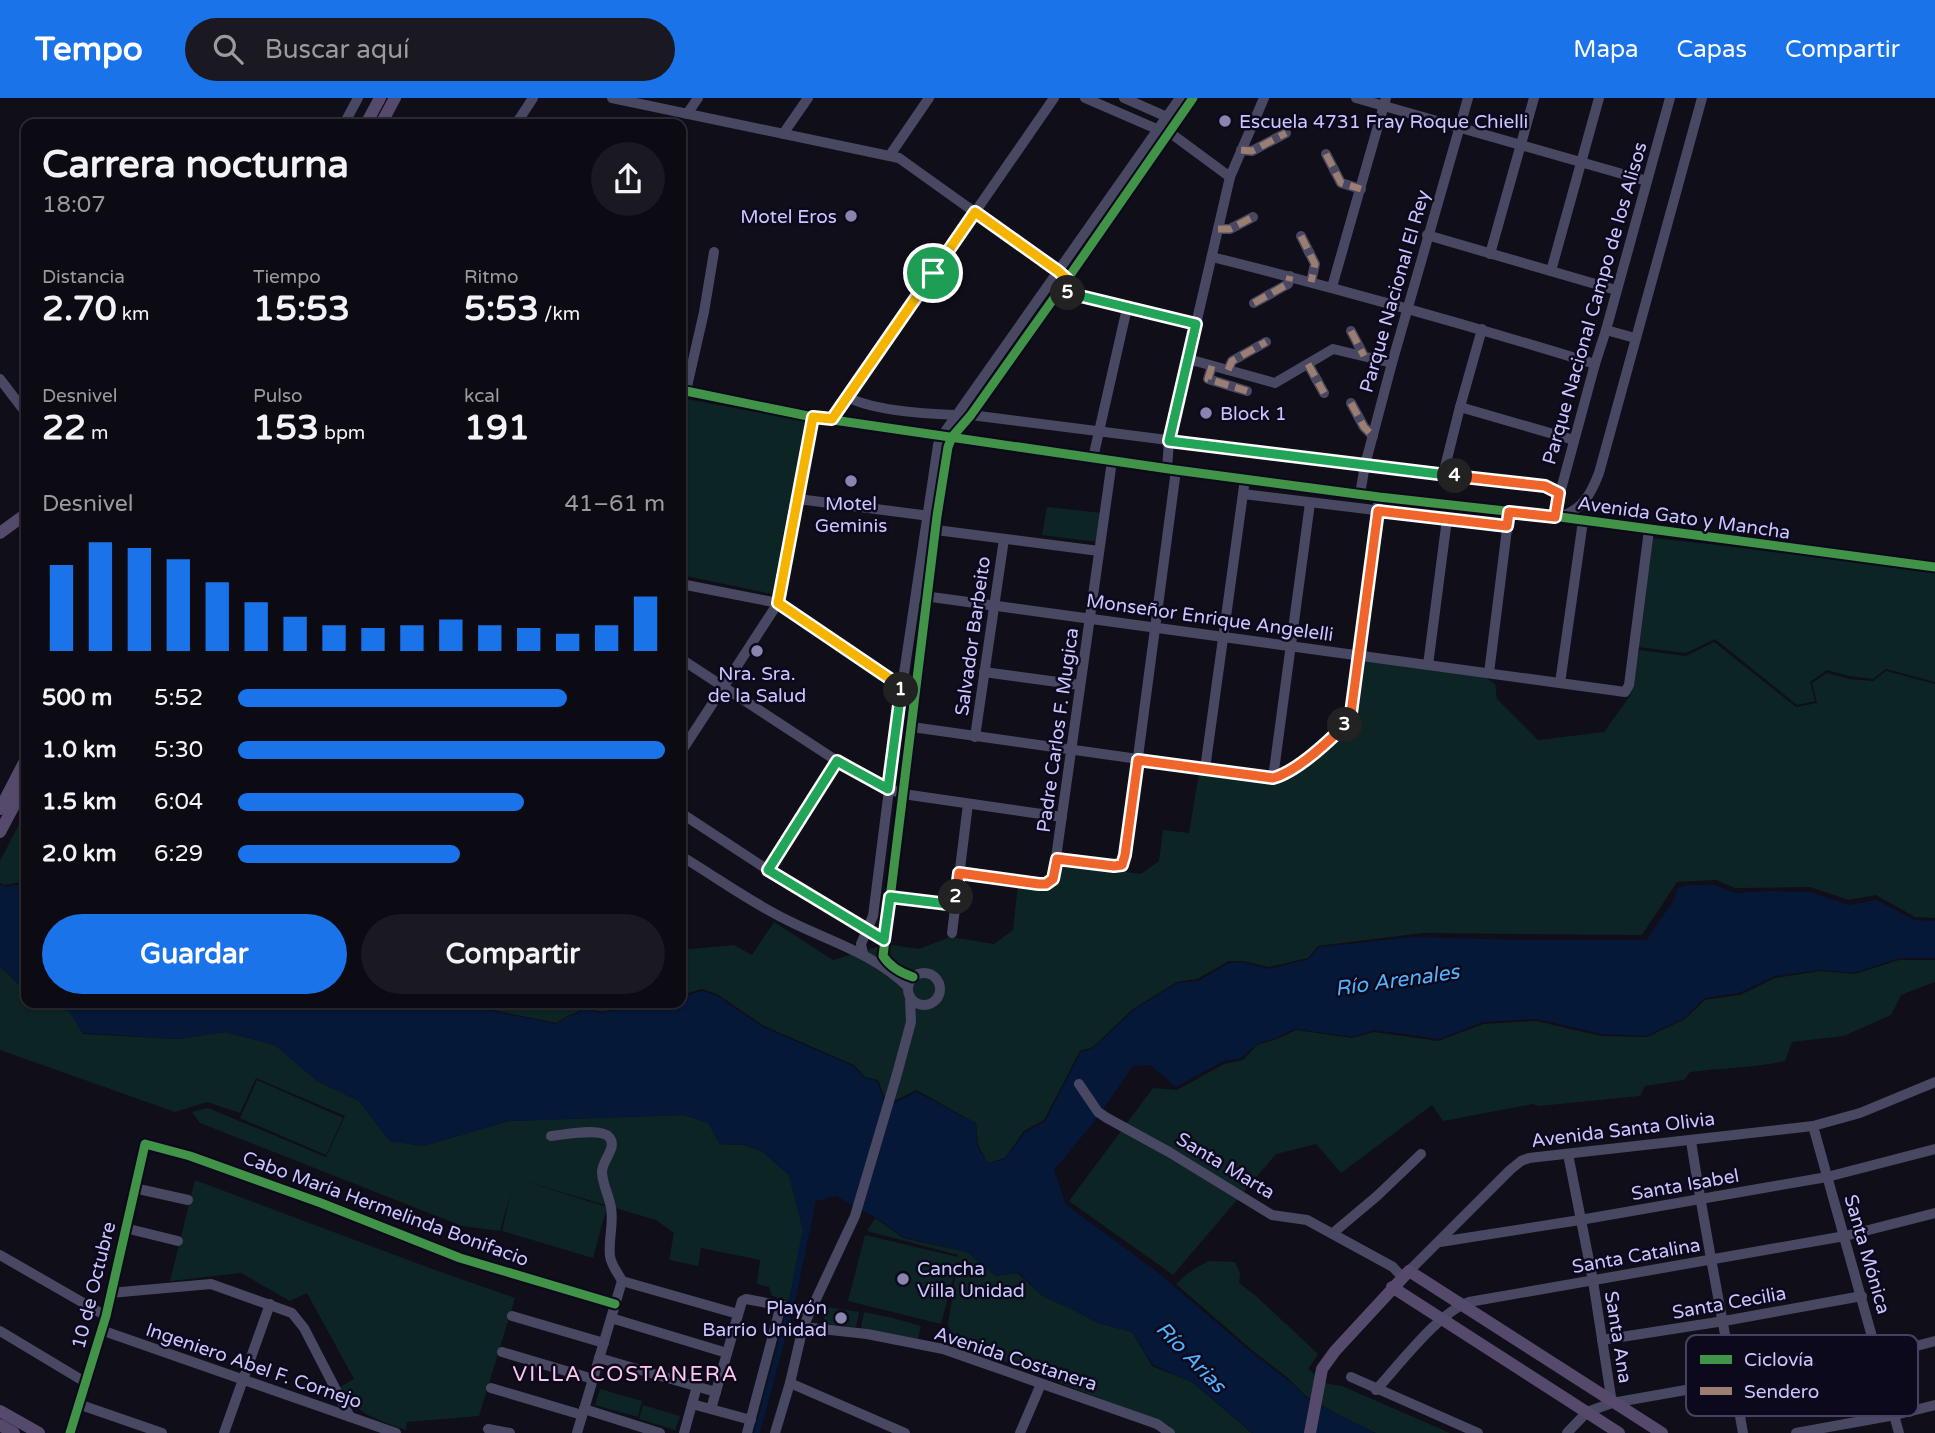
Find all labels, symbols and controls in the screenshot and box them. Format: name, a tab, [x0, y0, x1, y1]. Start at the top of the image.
search box	[185, 18, 675, 81]
text: Tempo	[35, 30, 143, 69]
icon: search	[209, 30, 247, 68]
text: Buscar aquí	[265, 34, 410, 65]
text: Mapa	[1573, 35, 1639, 64]
text: Capas	[1677, 35, 1747, 64]
text: Compartir	[1785, 35, 1900, 64]
place label: Escuela 4731 Fray Roque Chielli	[1239, 111, 1528, 133]
marker: Escuela 4731 Fray Roque Chielli	[1217, 113, 1233, 129]
street label: Parque Nacional Campo de los Alisos	[1538, 139, 1652, 467]
text: Carrera nocturna	[42, 142, 349, 188]
button: share	[591, 142, 665, 216]
street label: Parque Nacional El Rey	[1355, 187, 1434, 395]
text: 18:07	[42, 191, 106, 219]
place label: Motel Eros	[740, 206, 837, 228]
marker: Motel Eros	[843, 208, 859, 224]
pin	[903, 243, 963, 303]
icon: arrive	[914, 254, 952, 292]
text: Distancia	[42, 266, 125, 288]
text: Tiempo	[253, 266, 321, 288]
text: Ritmo	[464, 266, 519, 288]
pin: 5	[1050, 276, 1086, 310]
text: 5	[1062, 281, 1073, 303]
text: 2.70	[42, 288, 117, 330]
text: 15:53	[253, 288, 350, 330]
text: 5:53	[464, 288, 539, 330]
text: km	[117, 303, 149, 325]
text: /km	[539, 303, 580, 325]
text: Desnivel	[42, 385, 118, 407]
text: Pulso	[253, 385, 303, 407]
text: kcal	[464, 385, 500, 407]
place label: Block 1	[1220, 403, 1287, 425]
marker: Block 1	[1198, 405, 1214, 421]
text: 22	[42, 407, 86, 449]
text: 153	[253, 407, 319, 449]
text: 191	[464, 407, 530, 449]
text: m	[86, 422, 108, 444]
text: bpm	[319, 422, 365, 444]
pin: 4	[1438, 458, 1472, 494]
text: 4	[1449, 464, 1460, 486]
marker: Motel Geminis	[843, 473, 859, 489]
text: Desnivel	[42, 490, 133, 518]
text: 41–61 m	[564, 490, 665, 518]
street label: Avenida Gato y Mancha	[1576, 492, 1792, 544]
place label: Motel Geminis	[815, 493, 887, 537]
street label: Salvador Barbeito	[951, 555, 995, 717]
street label: Monseñor Enrique Angelelli	[1085, 590, 1335, 646]
street label: Padre Carlos F. Mugica	[1033, 626, 1083, 834]
marker: Nra. Sra. de la Salud	[749, 643, 765, 659]
place label: Nra. Sra. de la Salud	[708, 663, 806, 707]
pin: 1	[884, 672, 918, 708]
text: 1	[895, 678, 906, 700]
text: 500 m	[42, 684, 112, 712]
text: 5:52	[154, 684, 203, 712]
pin: 3	[1328, 708, 1362, 742]
text: 3	[1339, 713, 1350, 735]
text: 1.0 km	[42, 736, 117, 764]
text: 5:30	[154, 736, 203, 764]
text: 1.5 km	[42, 788, 117, 816]
text: 6:04	[154, 788, 203, 816]
text: 2.0 km	[42, 840, 117, 868]
text: 6:29	[154, 840, 203, 868]
pin: 2	[939, 880, 974, 914]
text: 2	[950, 885, 961, 907]
button: Guardar	[42, 914, 347, 994]
button: Compartir	[361, 914, 665, 994]
water label: Río Arenales	[1333, 959, 1463, 1002]
street label: Avenida Santa Olivia	[1530, 1108, 1716, 1152]
street label: Santa Marta	[1172, 1128, 1279, 1204]
street label: Cabo María Hermelinda Bonifacio	[240, 1147, 532, 1271]
street label: Santa Isabel	[1630, 1165, 1741, 1205]
street label: Santa Mónica	[1839, 1192, 1895, 1317]
street label: 10 de Octubre	[68, 1219, 120, 1351]
street label: Santa Catalina	[1570, 1234, 1702, 1278]
place label: Cancha Villa Unidad	[917, 1258, 1025, 1302]
marker: Cancha Villa Unidad	[895, 1271, 911, 1287]
street label: Santa Cecilia	[1671, 1282, 1788, 1324]
street label: Santa Ana	[1600, 1290, 1636, 1385]
place label: Playón Barrio Unidad	[702, 1297, 827, 1341]
marker: Playón Barrio Unidad	[833, 1310, 849, 1326]
water label: Río Arias	[1151, 1317, 1232, 1399]
street label: Ingeniero Abel F. Cornejo	[143, 1319, 365, 1413]
street label: Avenida Costanera	[932, 1322, 1100, 1396]
legend	[1686, 1335, 1918, 1416]
text: Ciclovía	[1744, 1349, 1814, 1371]
district label: VILLA COSTANERA	[513, 1362, 739, 1387]
text: Sendero	[1744, 1381, 1819, 1403]

